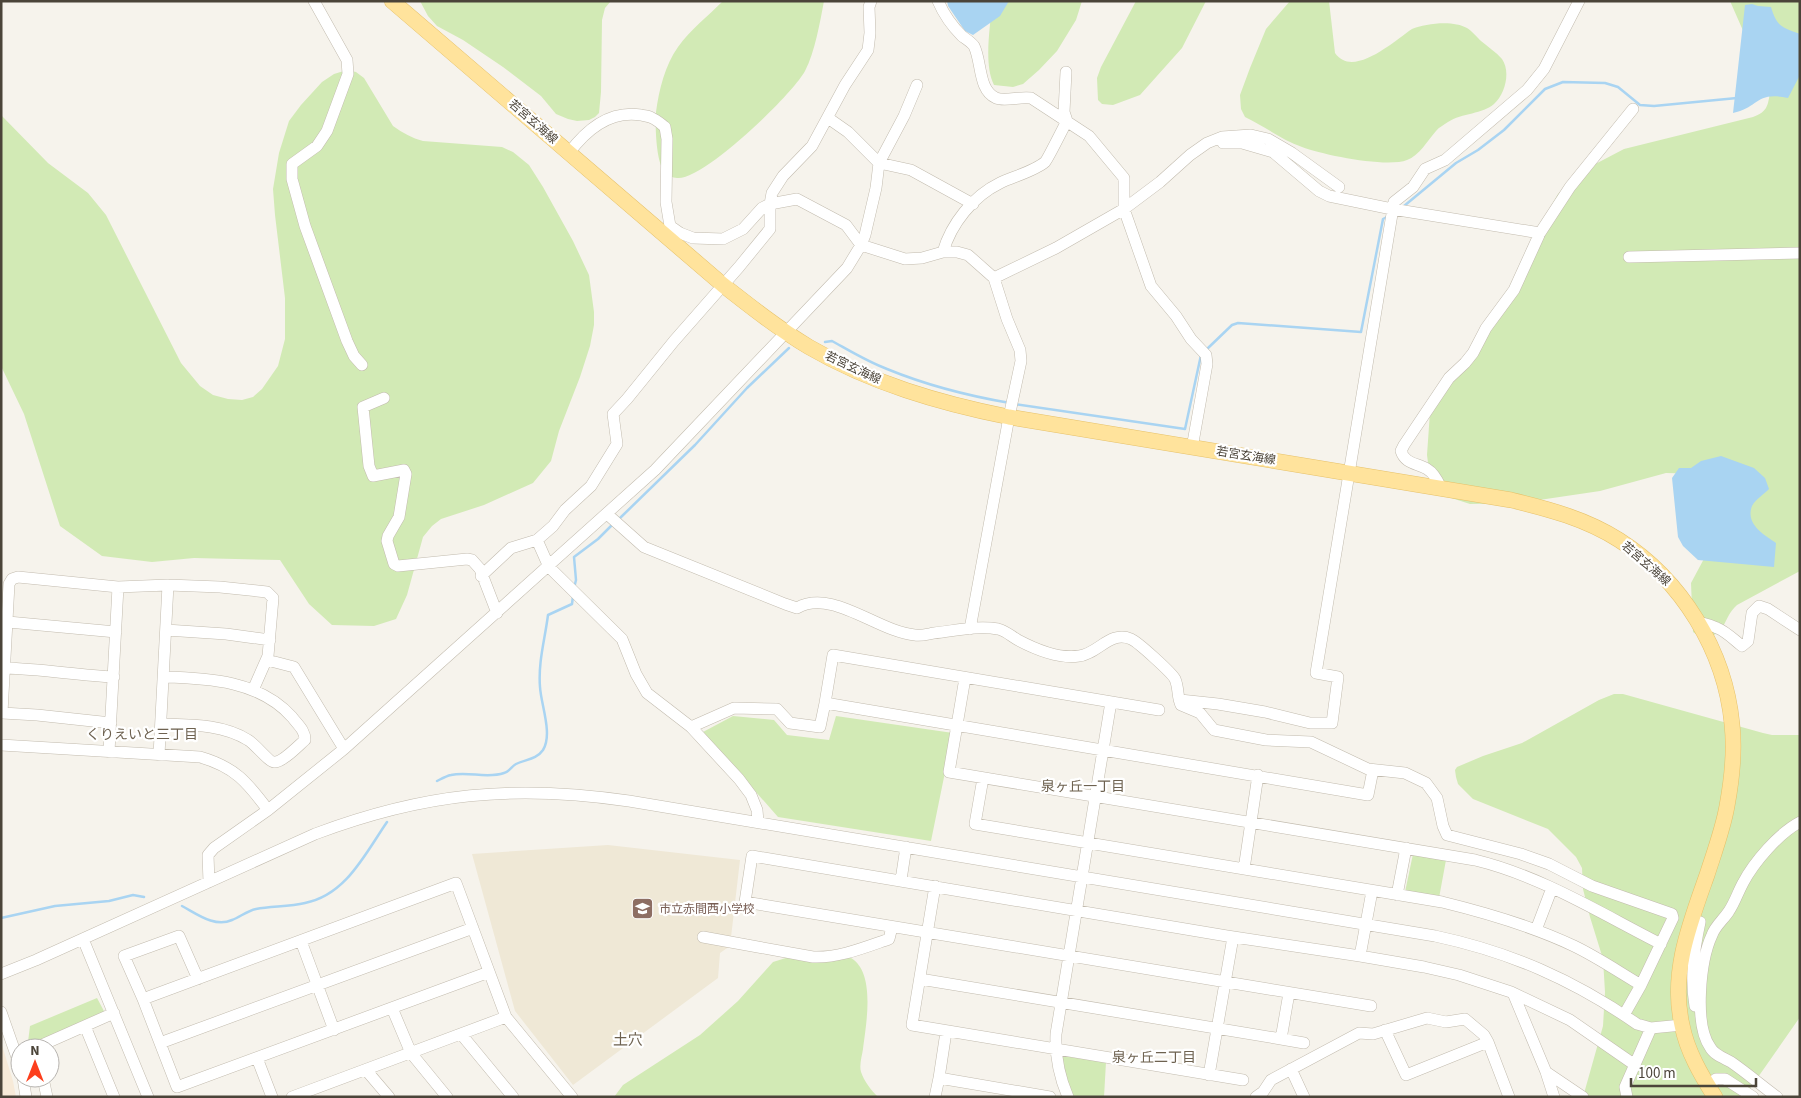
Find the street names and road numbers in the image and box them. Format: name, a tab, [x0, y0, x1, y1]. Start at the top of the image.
street label: 若宮玄海線	[505, 96, 561, 148]
street label: 若宮玄海線	[822, 348, 884, 388]
street label: 若宮玄海線	[1215, 443, 1277, 469]
street label: 若宮玄海線	[1618, 538, 1674, 590]

